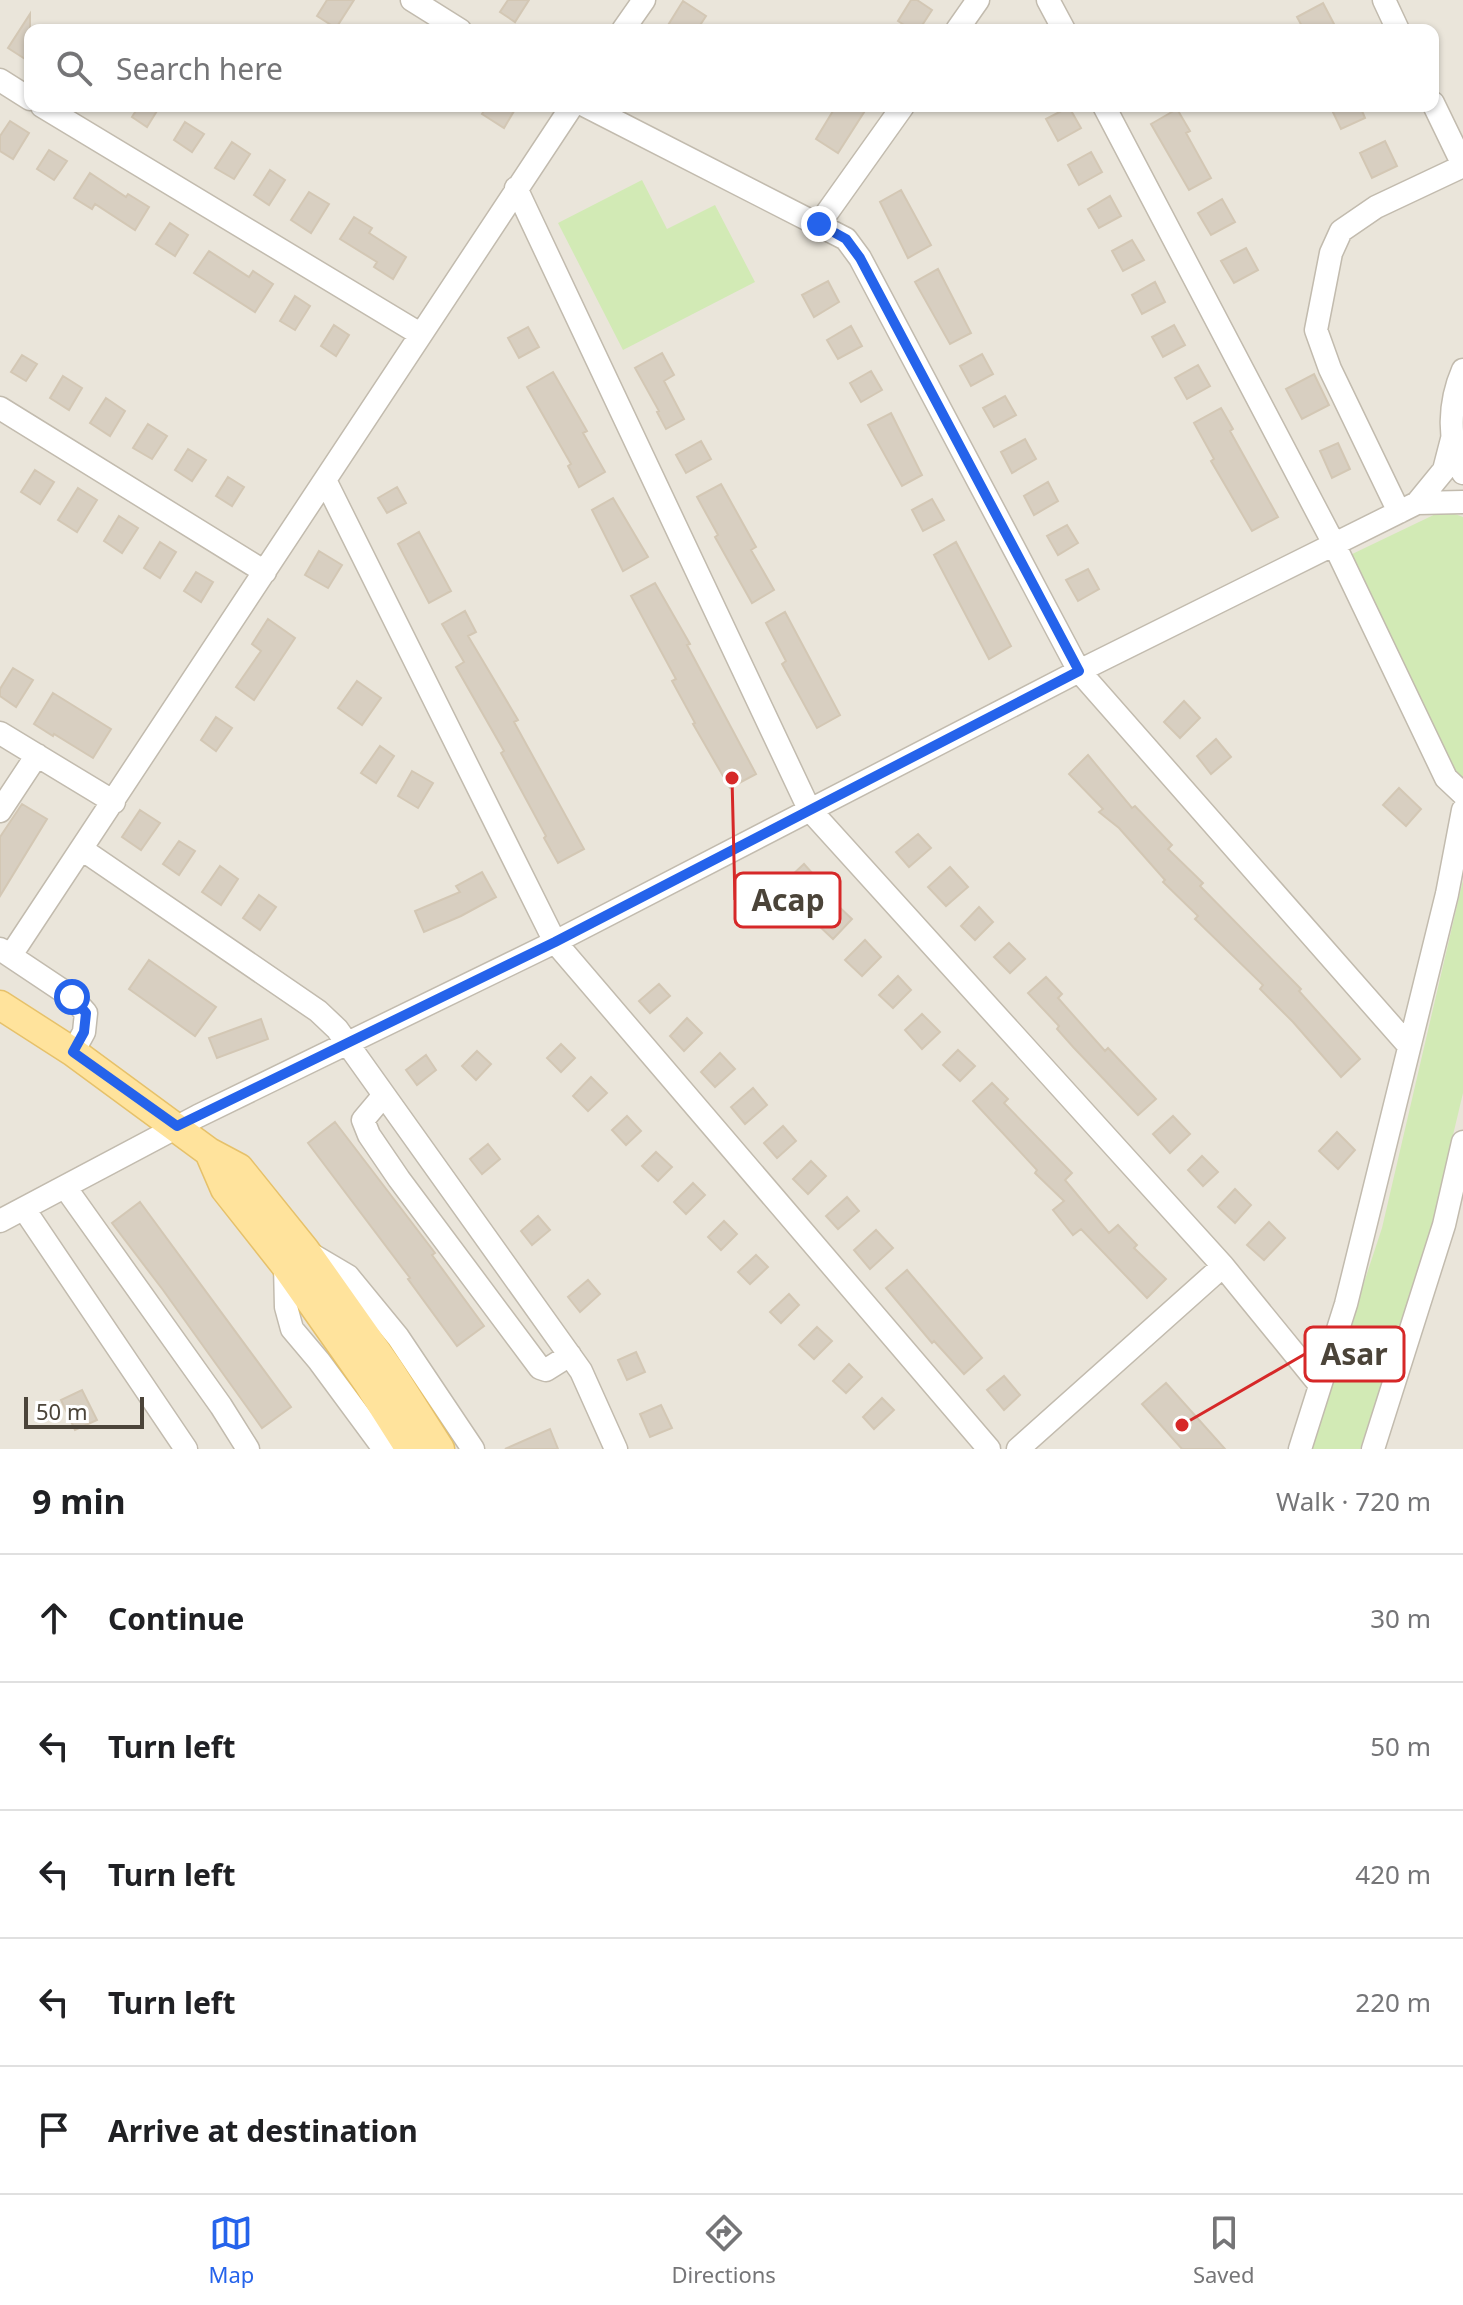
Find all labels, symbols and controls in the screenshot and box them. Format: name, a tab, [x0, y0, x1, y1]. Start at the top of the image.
search box	[24, 24, 1439, 112]
icon: search	[52, 46, 96, 90]
text: Search here	[116, 48, 283, 89]
route end	[801, 206, 837, 242]
callout: Асар	[735, 873, 840, 927]
text: Асар	[751, 879, 825, 920]
route start	[54, 979, 90, 1015]
callout: Asar	[1305, 1327, 1404, 1381]
text: Asar	[1320, 1333, 1388, 1374]
scale bar	[24, 1393, 144, 1429]
text: 50 m	[36, 1396, 87, 1426]
text: 9 min	[32, 1478, 126, 1524]
text: Walk · 720 m	[1276, 1483, 1431, 1519]
icon: ahead	[32, 1596, 76, 1640]
text: Continue	[108, 1598, 244, 1639]
text: 30 m	[1370, 1600, 1431, 1636]
icon: left	[32, 1724, 76, 1768]
text: Turn left	[108, 1726, 236, 1767]
text: 50 m	[1370, 1728, 1431, 1764]
icon: left	[32, 1852, 76, 1896]
text: Turn left	[108, 1854, 236, 1895]
text: 420 m	[1355, 1856, 1431, 1892]
icon: left	[32, 1980, 76, 2024]
text: Turn left	[108, 1982, 236, 2023]
text: 220 m	[1355, 1984, 1431, 2020]
icon: arrive	[32, 2108, 76, 2152]
text: Arrive at destination	[108, 2110, 418, 2151]
tab: Map	[209, 2211, 254, 2289]
tab: Directions	[671, 2211, 776, 2289]
tab: Saved	[1193, 2211, 1254, 2289]

